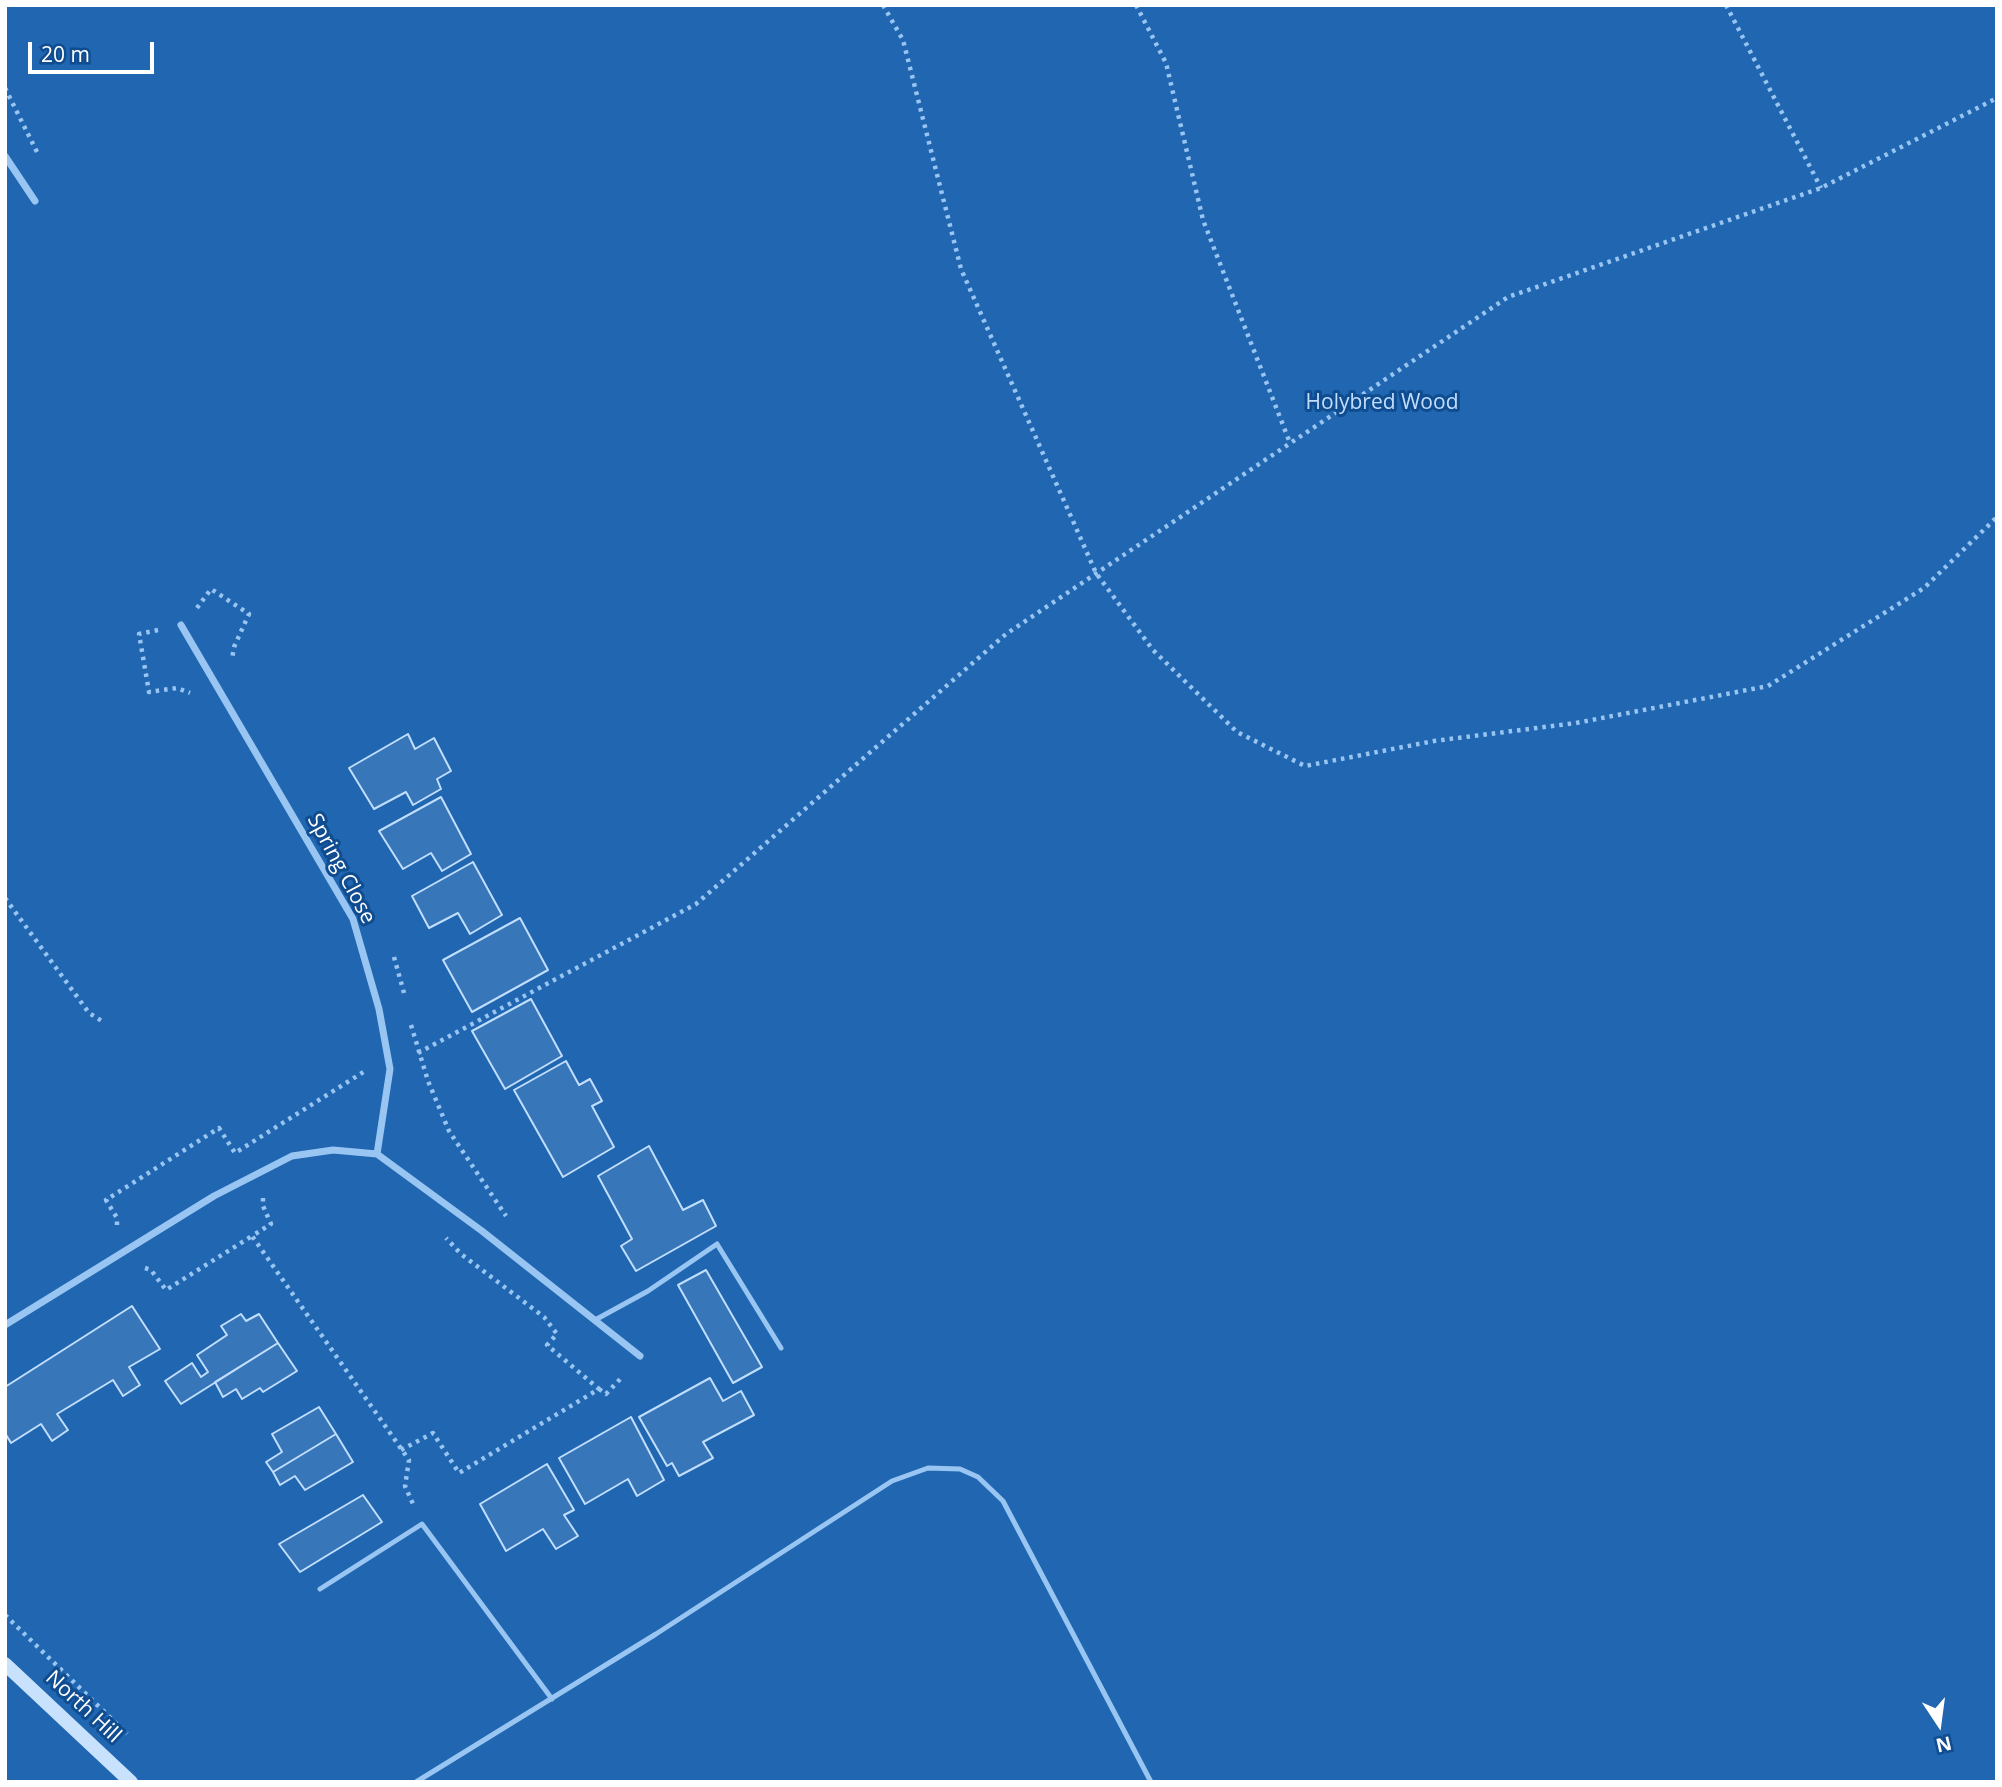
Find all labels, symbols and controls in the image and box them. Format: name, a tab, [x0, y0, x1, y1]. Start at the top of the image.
scale bar	[32, 28, 158, 72]
text: 20 m	[41, 40, 90, 68]
park label: Holybred Wood	[1306, 390, 1458, 416]
street label: Spring Close	[301, 810, 381, 928]
street label: North Hill	[40, 1666, 126, 1748]
north arrow	[1904, 1689, 1974, 1759]
text: N	[1933, 1730, 1954, 1759]

